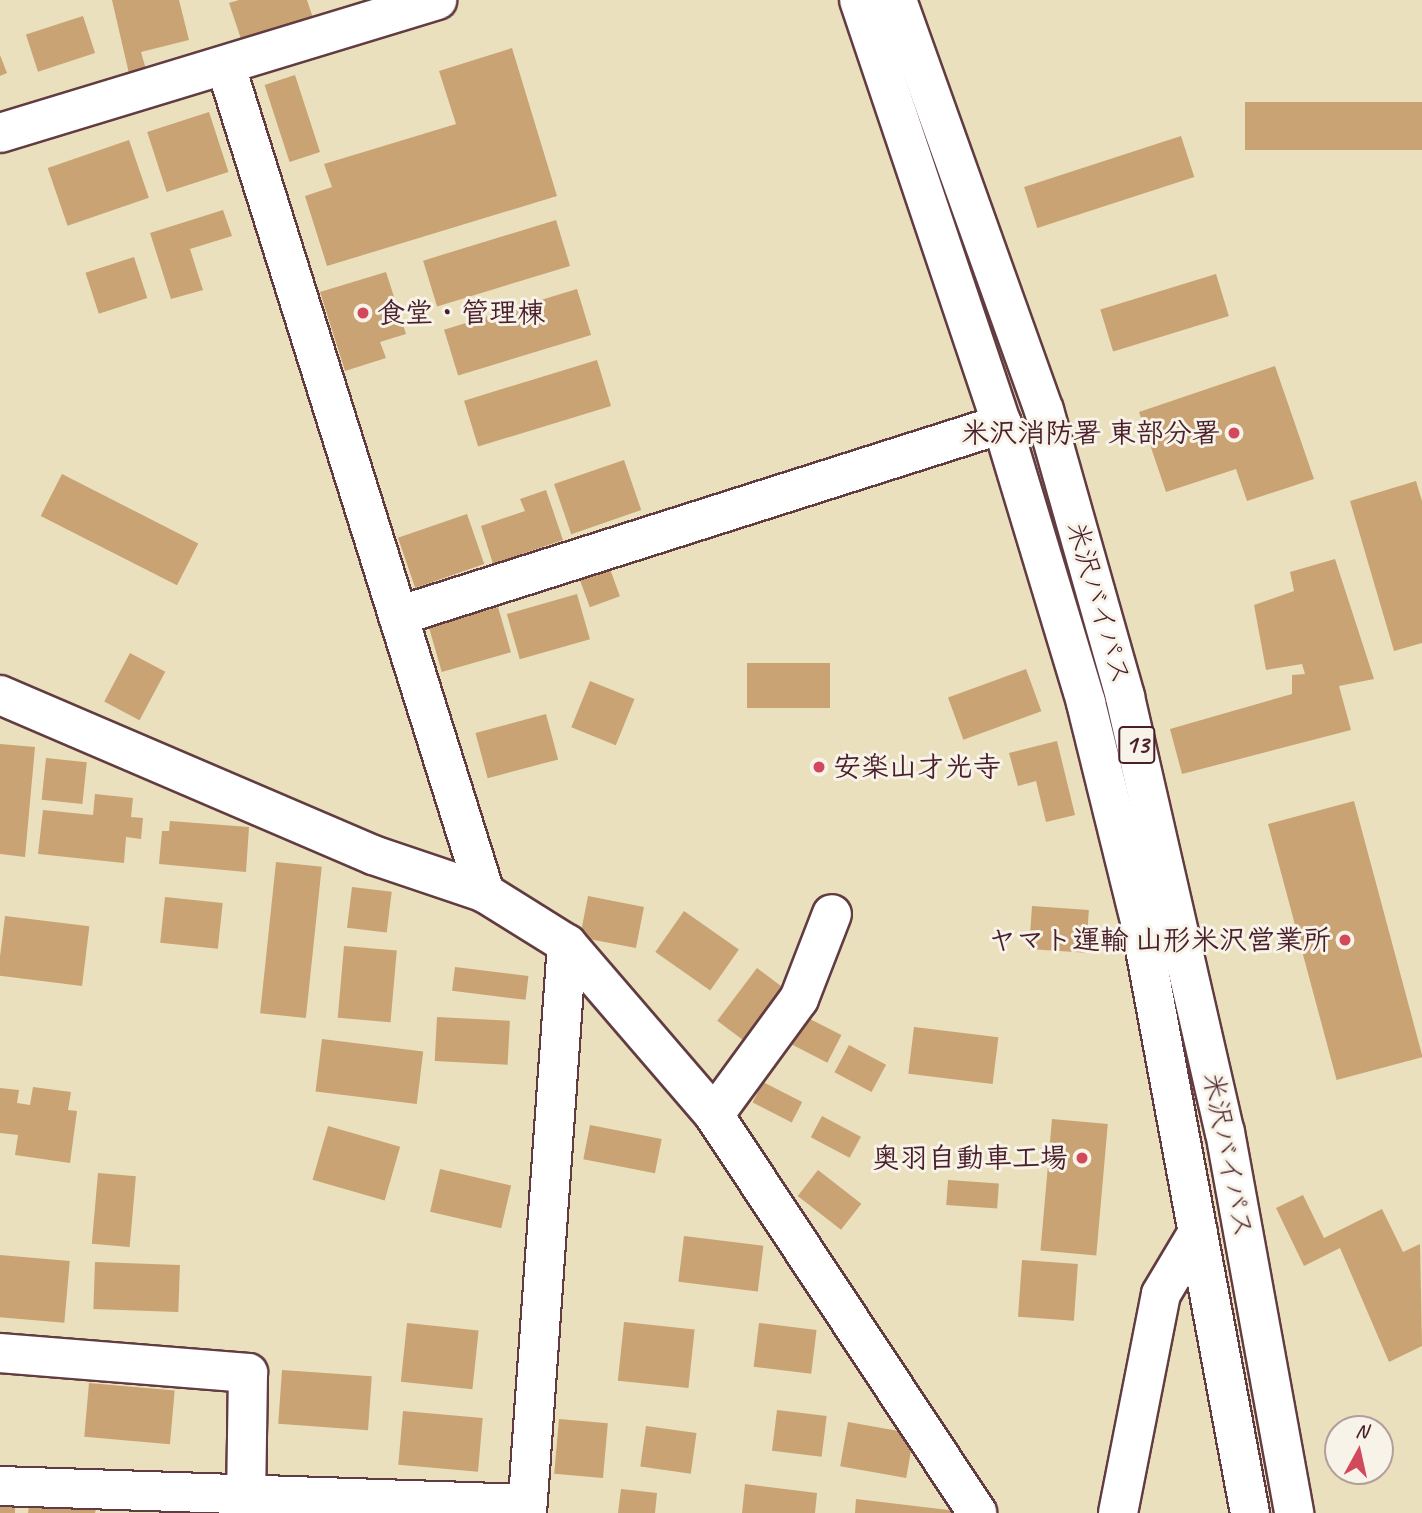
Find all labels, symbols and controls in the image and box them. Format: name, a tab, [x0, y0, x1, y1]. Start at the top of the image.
place label: 食堂・管理棟	[377, 296, 545, 330]
marker: 食堂・管理棟	[355, 305, 371, 321]
place label: 米沢消防署 東部分署	[961, 416, 1220, 450]
marker: 米沢消防署 東部分署	[1226, 425, 1242, 441]
street label: 米沢バイパス	[1060, 518, 1138, 688]
road number: 13	[1118, 722, 1156, 768]
place label: 安楽山才光寺	[833, 750, 1001, 784]
marker: 安楽山才光寺	[811, 759, 827, 775]
place label: ヤマト運輸 山形米沢営業所	[988, 923, 1331, 957]
marker: ヤマト運輸 山形米沢営業所	[1337, 932, 1353, 948]
street label: 米沢バイパス	[1195, 1069, 1261, 1241]
place label: 奥羽自動車工場	[872, 1141, 1068, 1175]
marker: 奥羽自動車工場	[1074, 1150, 1090, 1166]
north arrow	[1324, 1415, 1394, 1485]
text: N	[1354, 1418, 1369, 1444]

